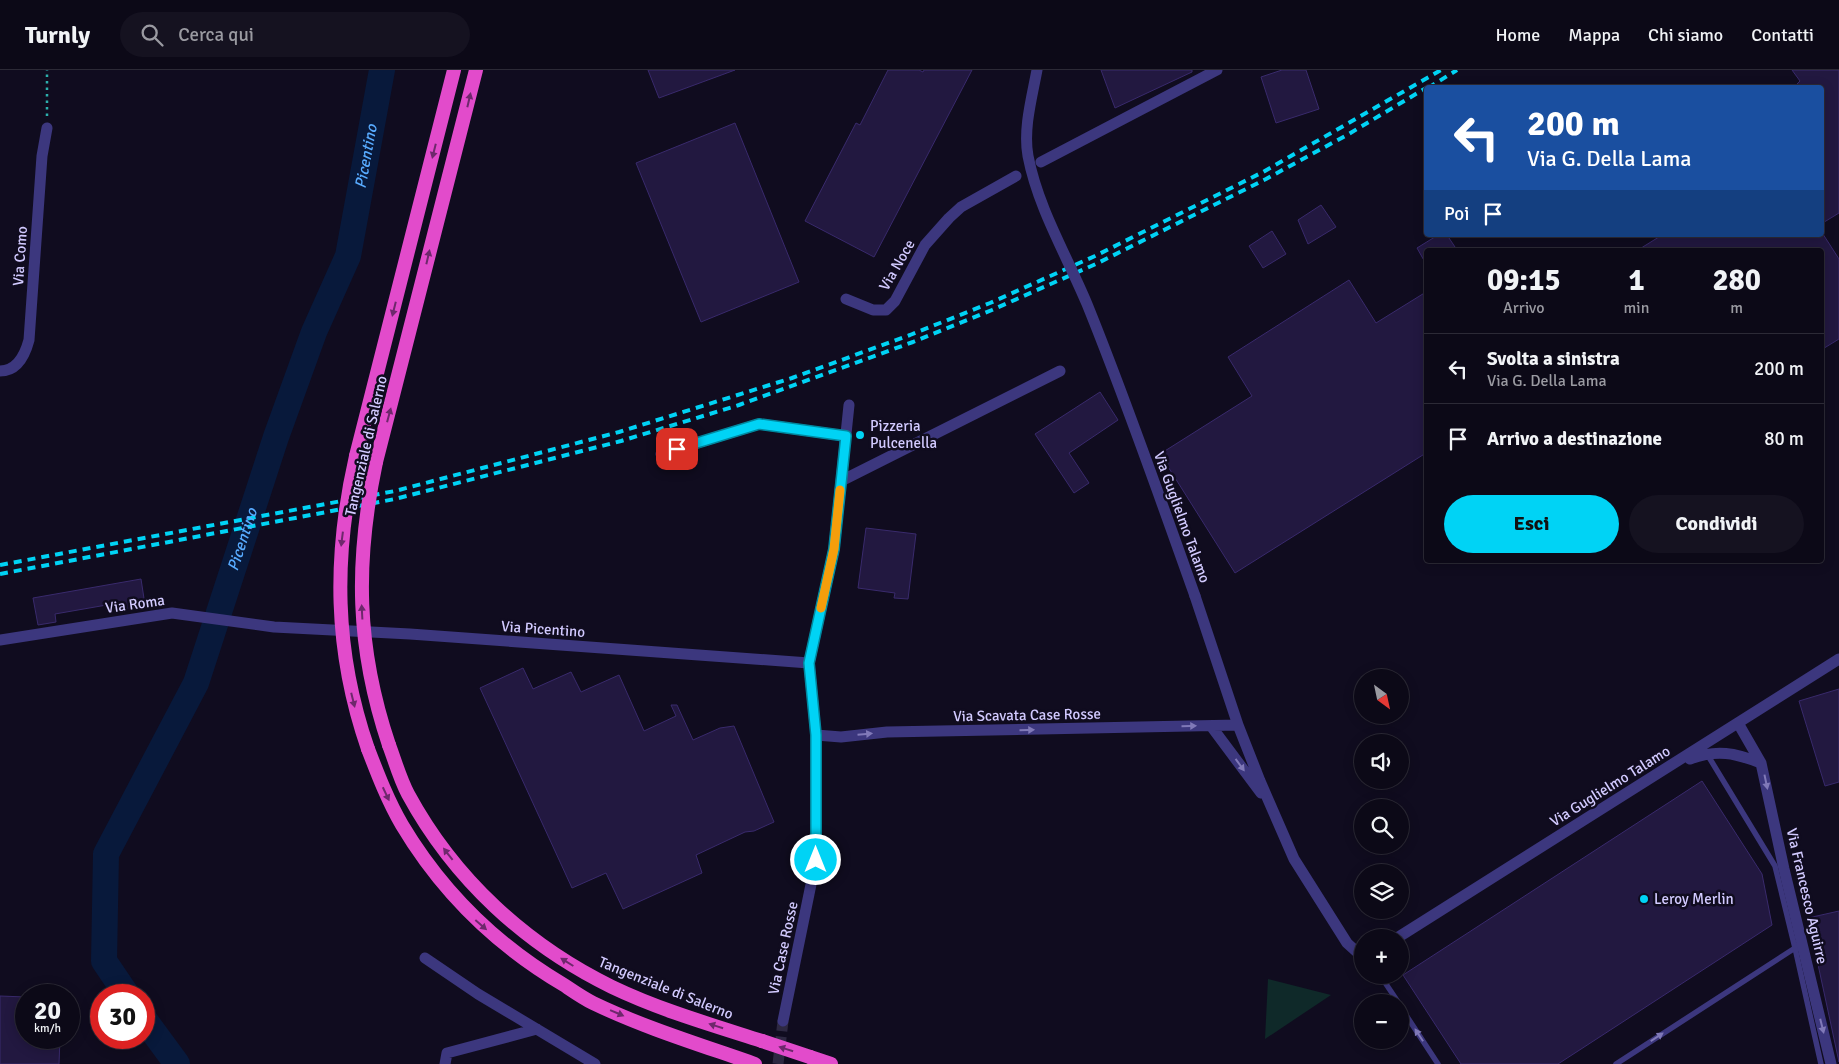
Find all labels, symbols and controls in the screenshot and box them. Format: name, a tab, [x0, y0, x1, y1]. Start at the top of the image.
search box	[120, 12, 470, 57]
text: Turnly	[25, 20, 90, 50]
icon: search	[138, 21, 166, 49]
text: Cerca qui	[178, 23, 254, 47]
text: Home	[1495, 24, 1540, 46]
text: Mappa	[1568, 24, 1620, 46]
text: Chi siamo	[1648, 24, 1723, 46]
text: Contatti	[1751, 24, 1814, 46]
one-way arrow	[465, 92, 473, 107]
text: 200 m	[1527, 102, 1620, 145]
icon: left	[1444, 105, 1509, 170]
water label: Picentino	[351, 122, 382, 190]
one-way arrow	[429, 144, 437, 159]
text: Via G. Della Lama	[1527, 145, 1691, 172]
icon: arrive	[1479, 200, 1507, 228]
text: Poi	[1444, 202, 1469, 226]
street label: Via Como	[9, 225, 31, 287]
street label: Via Noce	[875, 236, 919, 294]
one-way arrow	[424, 250, 432, 265]
text: 09:15	[1487, 262, 1561, 299]
text: 1	[1628, 262, 1645, 299]
text: 280	[1712, 262, 1761, 299]
text: Arrivo	[1503, 298, 1544, 318]
text: min	[1624, 298, 1649, 318]
text: m	[1730, 298, 1743, 318]
one-way arrow	[390, 301, 398, 316]
text: Svolta a sinistra	[1487, 347, 1620, 371]
icon: left	[1444, 355, 1472, 383]
text: 200 m	[1754, 357, 1804, 381]
text: Via G. Della Lama	[1487, 371, 1607, 391]
street label: Tangenziale di Salerno	[341, 374, 391, 518]
one-way arrow	[385, 407, 393, 422]
place label: Pizzeria Pulcenella	[870, 417, 937, 452]
icon: arrive	[1444, 425, 1472, 453]
text: Arrivo a destinazione	[1487, 427, 1662, 451]
text: 80 m	[1764, 427, 1804, 451]
pin	[656, 428, 698, 470]
marker: Pizzeria Pulcenella	[854, 429, 866, 441]
icon: arrive	[663, 435, 691, 463]
street label: Via Guglielmo Talamo	[1150, 449, 1214, 585]
button: Esci	[1444, 495, 1619, 553]
button: Condividi	[1629, 495, 1804, 553]
water label: Picentino	[223, 505, 262, 574]
one-way arrow	[338, 531, 346, 547]
street label: Via Roma	[104, 591, 166, 617]
one-way arrow	[357, 603, 365, 619]
street label: Via Picentino	[500, 617, 586, 641]
north arrow	[1354, 669, 1409, 724]
map controls	[1354, 669, 1409, 1049]
one-way arrow	[349, 692, 357, 707]
street label: Via Scavata Case Rosse	[953, 705, 1101, 725]
one-way arrow	[1182, 722, 1198, 730]
one-way arrow	[1019, 725, 1035, 733]
one-way arrow	[857, 730, 873, 738]
button: sound	[1354, 734, 1409, 789]
street label: Via Guglielmo Talamo	[1547, 742, 1674, 830]
one-way arrow	[1235, 758, 1245, 772]
one-way arrow	[1762, 775, 1770, 791]
one-way arrow	[382, 787, 390, 801]
button: search	[1354, 799, 1409, 854]
street label: Via Francesco Aguirre	[1783, 826, 1831, 966]
position arrow	[789, 833, 841, 885]
one-way arrow	[442, 848, 453, 861]
button: layers	[1354, 864, 1409, 919]
place label: Leroy Merlin	[1654, 890, 1734, 908]
marker: Leroy Merlin	[1638, 893, 1650, 905]
street label: Via Case Rosse	[764, 900, 802, 996]
one-way arrow	[475, 919, 488, 930]
button: +	[1354, 929, 1409, 984]
street label: Tangenziale di Salerno	[596, 953, 736, 1023]
one-way arrow	[560, 958, 574, 967]
speed limit sign: 30	[90, 984, 155, 1049]
button: −	[1354, 994, 1409, 1049]
text: 20	[34, 995, 61, 1026]
one-way arrow	[610, 1009, 624, 1017]
one-way arrow	[1818, 1018, 1826, 1033]
text: km/h	[34, 1021, 61, 1036]
one-way arrow	[708, 1022, 723, 1030]
one-way arrow	[1414, 1028, 1424, 1042]
one-way arrow	[1650, 1033, 1663, 1042]
one-way arrow	[778, 1045, 793, 1053]

